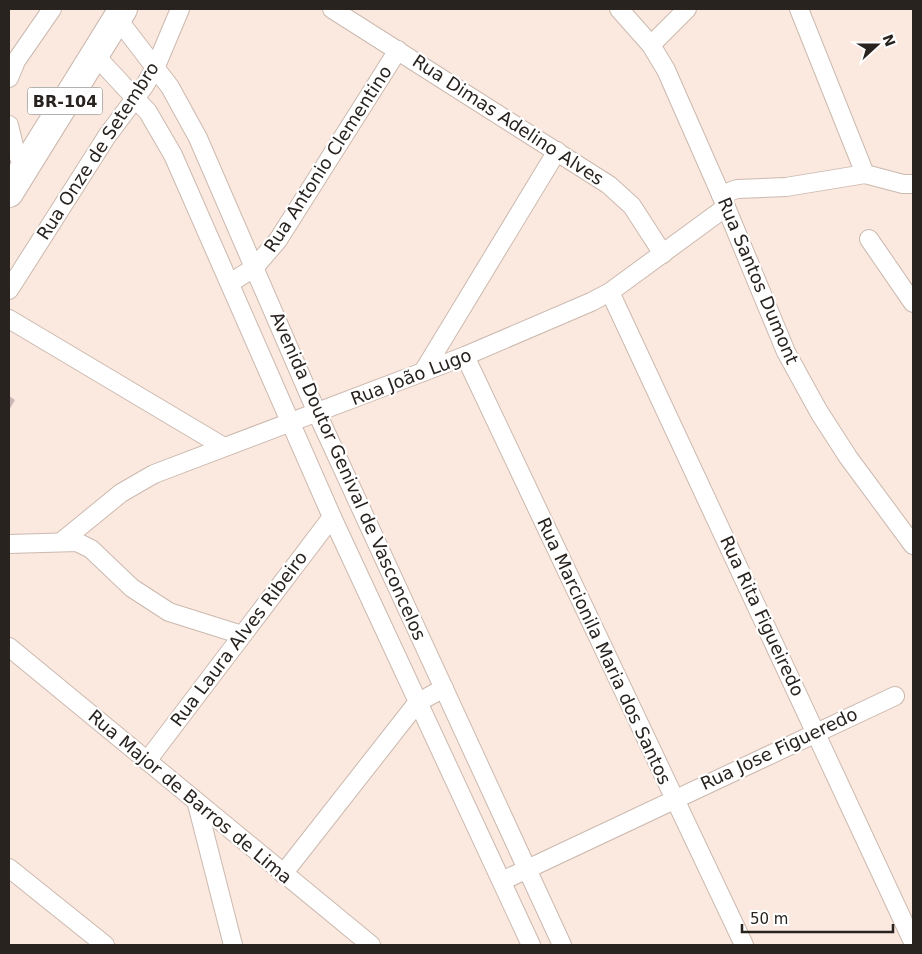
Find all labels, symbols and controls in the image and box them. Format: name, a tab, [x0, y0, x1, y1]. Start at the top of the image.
north arrow	[852, 20, 902, 70]
text: N	[880, 32, 899, 49]
street label: Rua Dimas Adelino Alves	[409, 50, 608, 189]
street label: Rua Onze de Setembro	[32, 58, 163, 243]
street label: Rua Antonio Clementino	[259, 62, 396, 256]
road number: BR-104	[28, 88, 102, 114]
street label: Rua Santos Dumont	[714, 194, 803, 367]
street label: Avenida Doutor Genival de Vasconcelos	[266, 308, 431, 643]
street label: Rua João Lugo	[348, 344, 474, 409]
street label: Rua Marcionila Maria dos Santos	[533, 514, 676, 788]
street label: Rua Rita Figueiredo	[716, 532, 809, 699]
street label: Rua Laura Alves Ribeiro	[166, 547, 311, 730]
street label: Rua Jose Figueredo	[697, 703, 861, 794]
street label: Rua Major de Barros de Lima	[84, 705, 296, 888]
scale bar	[742, 902, 893, 934]
text: 50 m	[750, 910, 788, 928]

